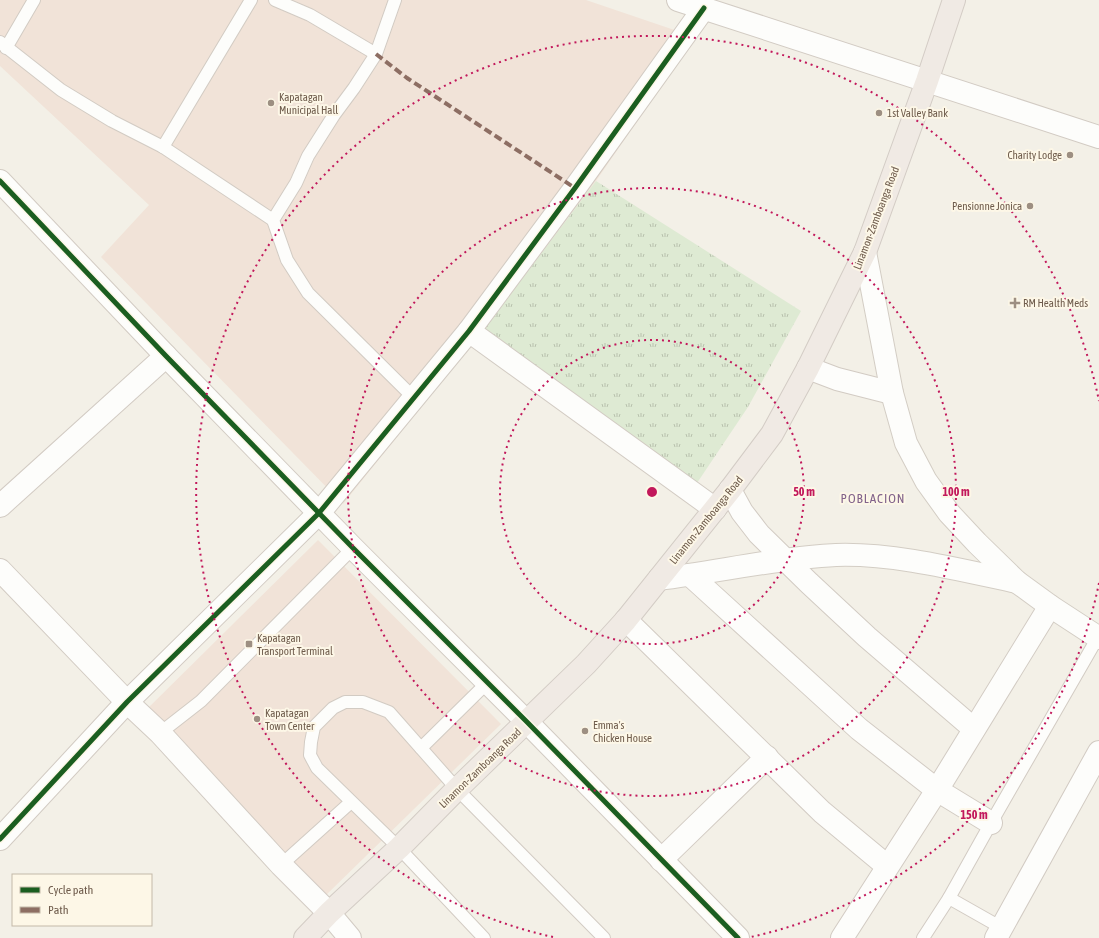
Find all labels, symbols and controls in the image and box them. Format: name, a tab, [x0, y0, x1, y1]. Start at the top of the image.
place label: Kapatagan Municipal Hall	[279, 91, 338, 116]
marker: Kapatagan Municipal Hall	[266, 98, 276, 108]
place label: 1st Valley Bank	[887, 107, 948, 119]
marker: 1st Valley Bank	[874, 108, 884, 118]
place label: Charity Lodge	[1007, 149, 1062, 161]
marker: Charity Lodge	[1065, 150, 1075, 160]
street label: Linamon-Zamboanga Road	[851, 165, 901, 271]
place label: Pensionne Jonica	[952, 200, 1022, 212]
marker: Pensionne Jonica	[1025, 201, 1035, 211]
place label: RM Health Meds	[1023, 297, 1088, 309]
marker: RM Health Meds	[1010, 298, 1020, 308]
street label: Linamon-Zamboanga Road	[667, 474, 745, 566]
centre of rings	[645, 485, 659, 499]
text: 50 m	[793, 485, 815, 499]
text: 100 m	[942, 485, 970, 499]
district label: POBLACION	[841, 491, 905, 506]
place label: Kapatagan Transport Terminal	[257, 632, 333, 657]
marker: Kapatagan Transport Terminal	[244, 639, 254, 649]
place label: Kapatagan Town Center	[265, 707, 315, 732]
marker: Kapatagan Town Center	[252, 714, 262, 724]
place label: Emma's Chicken House	[593, 719, 652, 744]
street label: Linamon-Zamboanga Road	[436, 726, 524, 810]
marker: Emma's Chicken House	[580, 726, 590, 736]
text: 150 m	[960, 808, 988, 822]
legend	[12, 874, 152, 926]
text: Cycle path	[48, 883, 93, 897]
text: Path	[48, 903, 69, 917]

